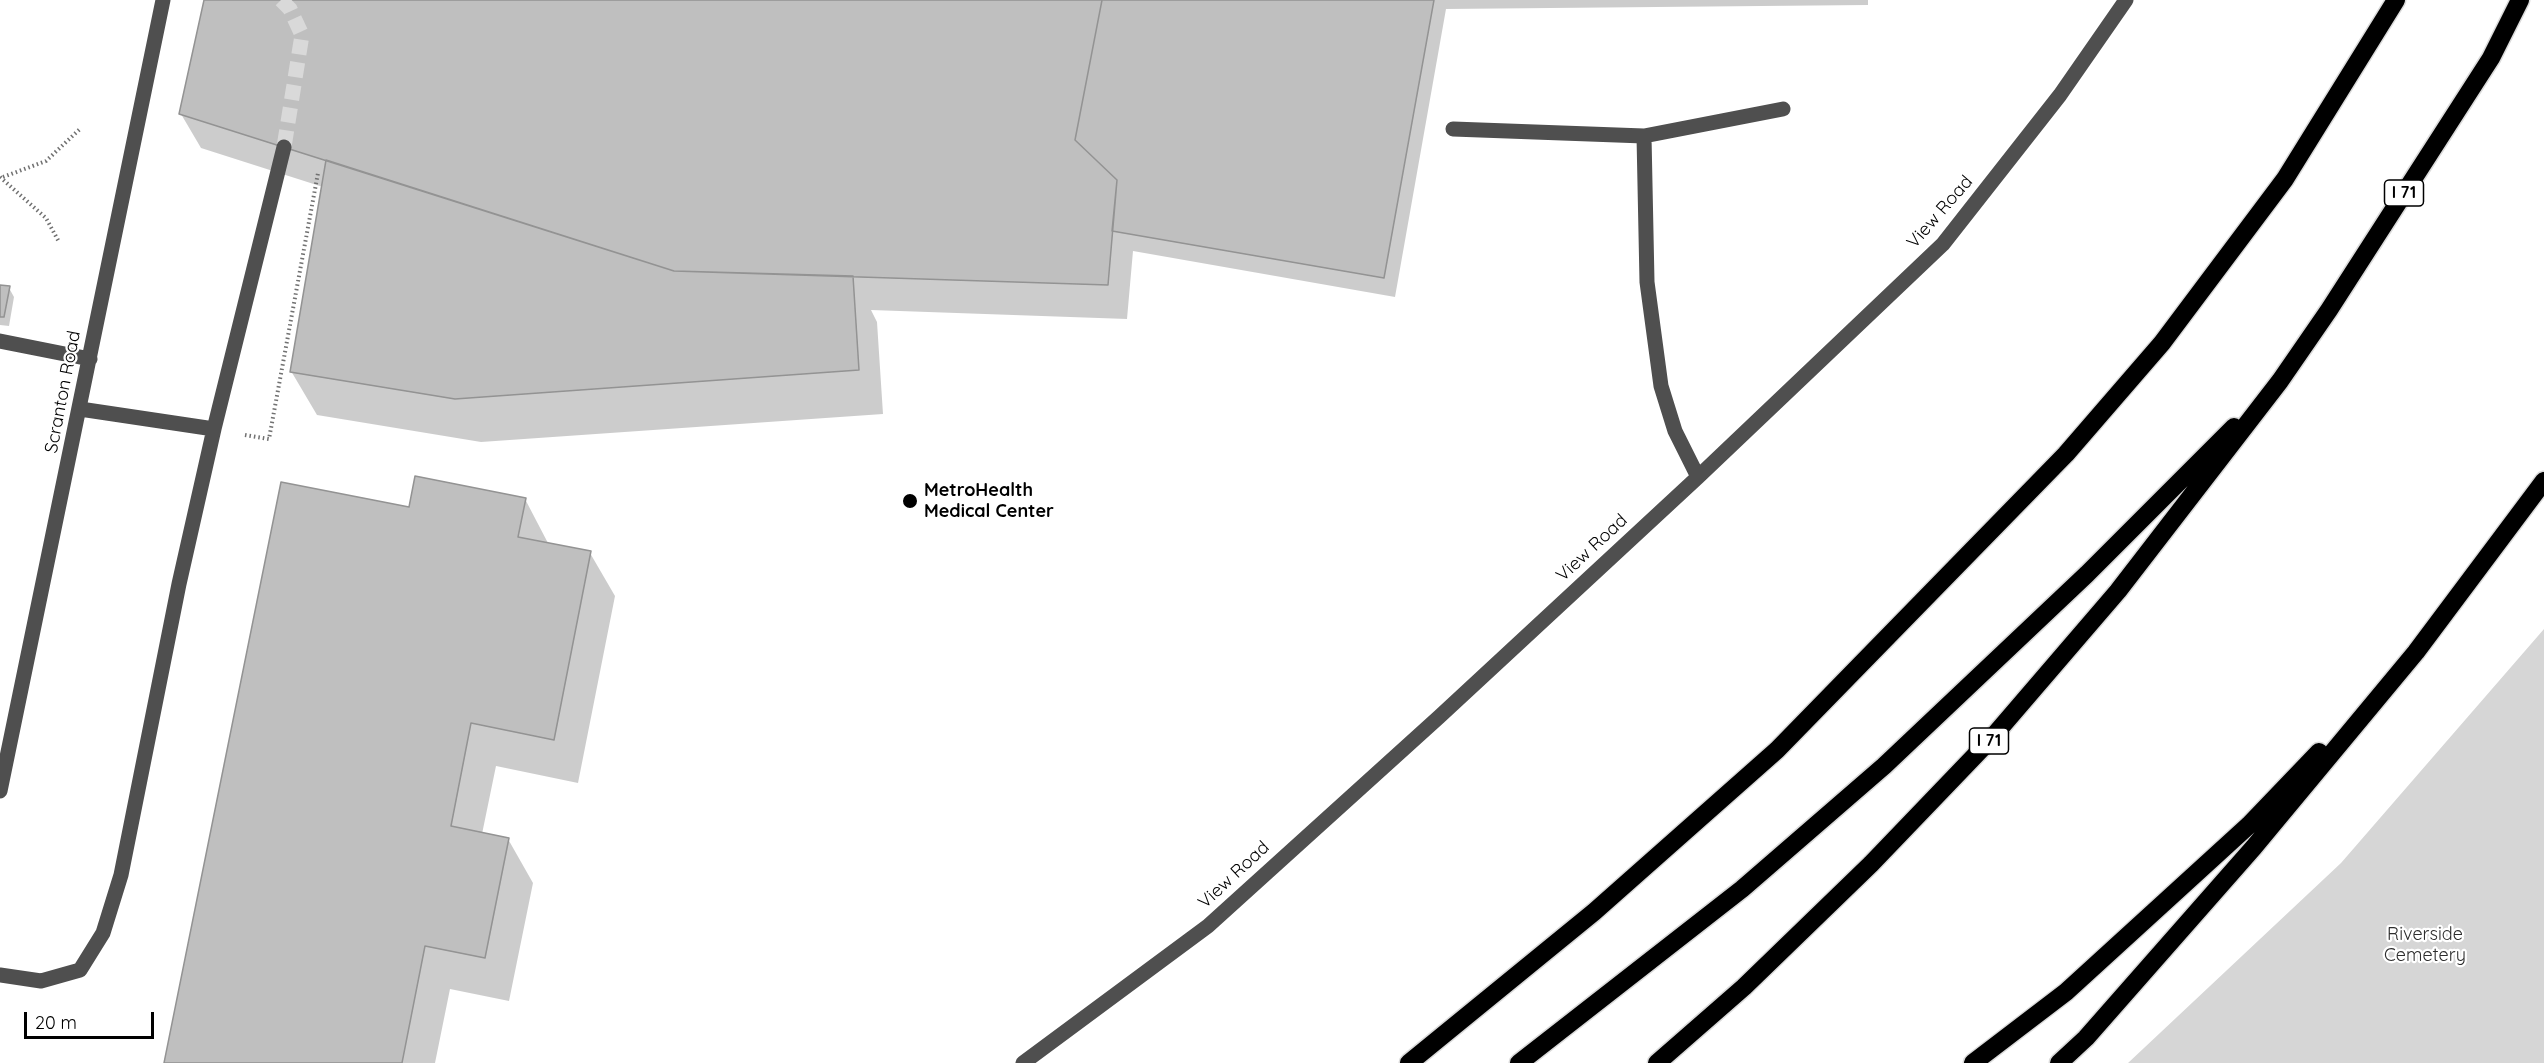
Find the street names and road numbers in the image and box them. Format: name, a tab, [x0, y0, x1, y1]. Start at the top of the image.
street label: View Road	[1903, 171, 1977, 253]
road number: I 71	[2384, 180, 2424, 206]
street label: Scranton Road	[41, 329, 85, 455]
street label: View Road	[1552, 510, 1632, 586]
road number: I 71	[1970, 728, 2008, 754]
street label: View Road	[1194, 837, 1274, 913]

